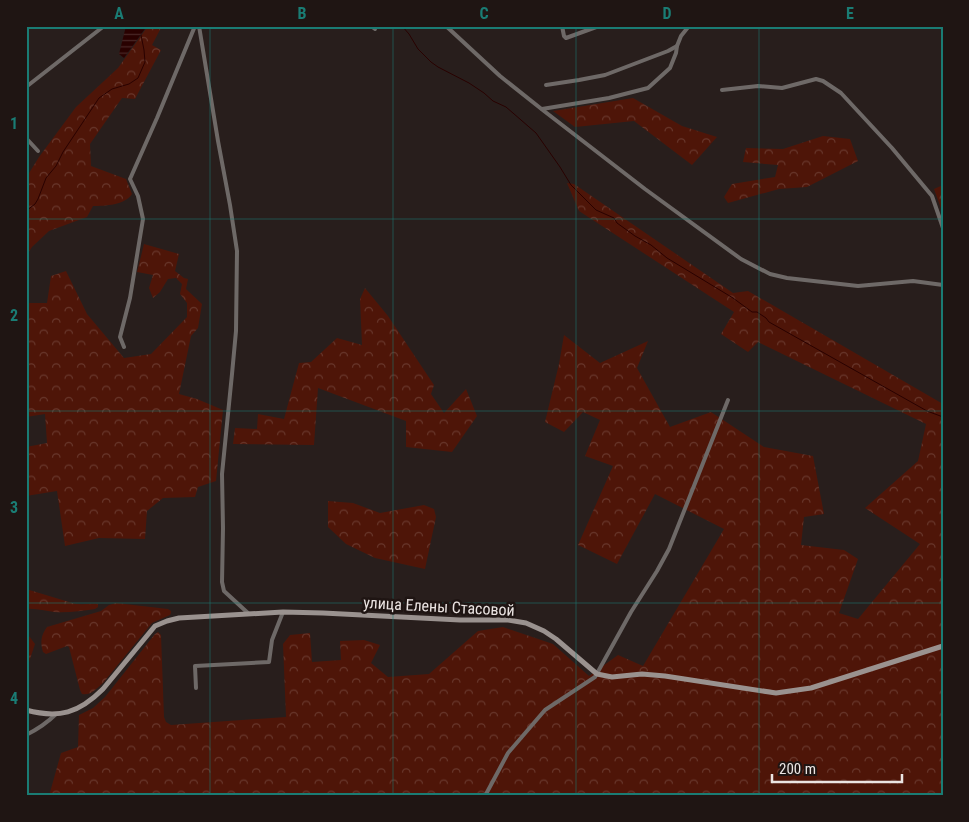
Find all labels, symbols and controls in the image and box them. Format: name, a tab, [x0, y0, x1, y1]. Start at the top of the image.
text: A	[114, 4, 124, 23]
text: B	[298, 4, 307, 23]
text: C	[479, 4, 489, 23]
text: D	[662, 4, 672, 23]
text: E	[846, 4, 854, 23]
text: 1	[10, 114, 18, 133]
text: 2	[10, 306, 18, 325]
text: 3	[10, 498, 18, 517]
street label: улица Елены Стасовой	[363, 593, 515, 620]
text: 4	[10, 689, 18, 708]
scale bar	[772, 752, 902, 784]
text: 200 m	[779, 760, 816, 778]

